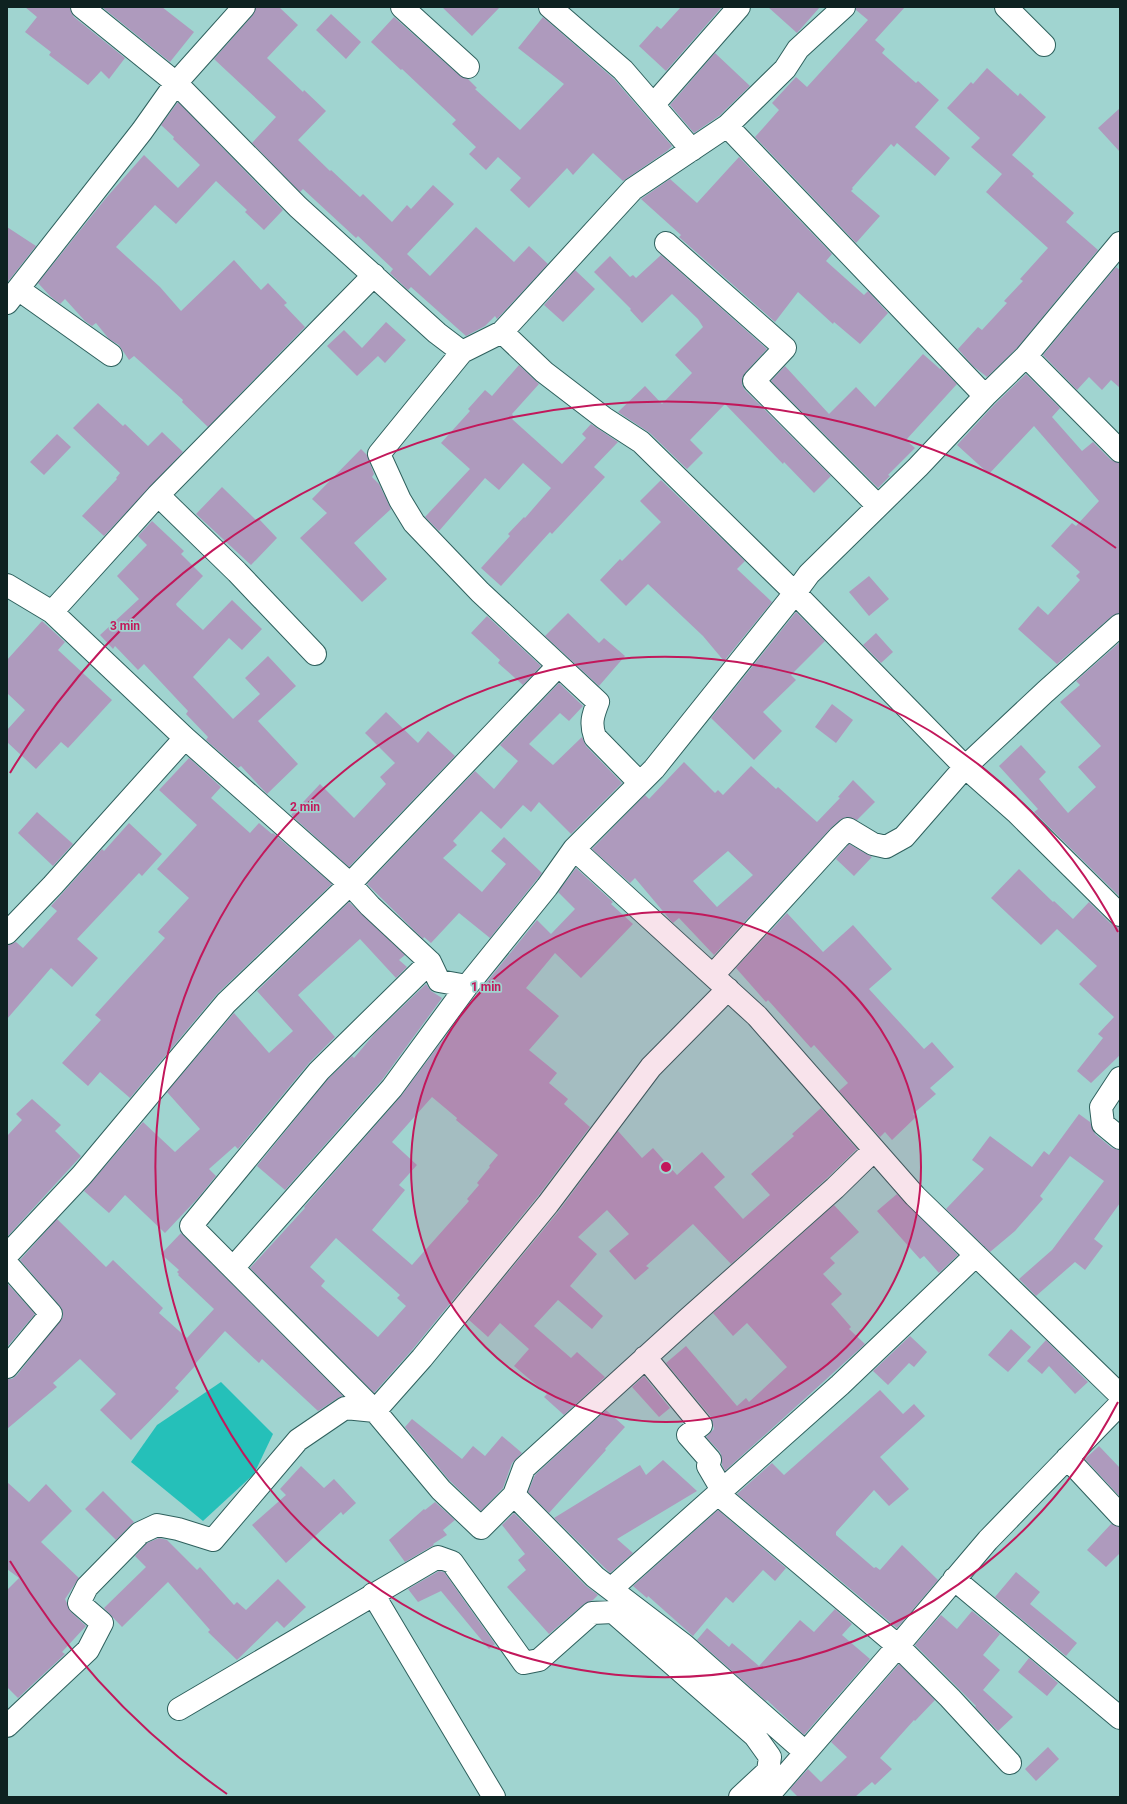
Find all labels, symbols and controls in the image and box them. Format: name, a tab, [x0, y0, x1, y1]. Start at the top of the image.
text: 3 min	[110, 619, 140, 633]
text: 2 min	[290, 800, 320, 814]
text: 1 min	[471, 980, 501, 994]
centre of rings	[659, 1160, 673, 1174]

